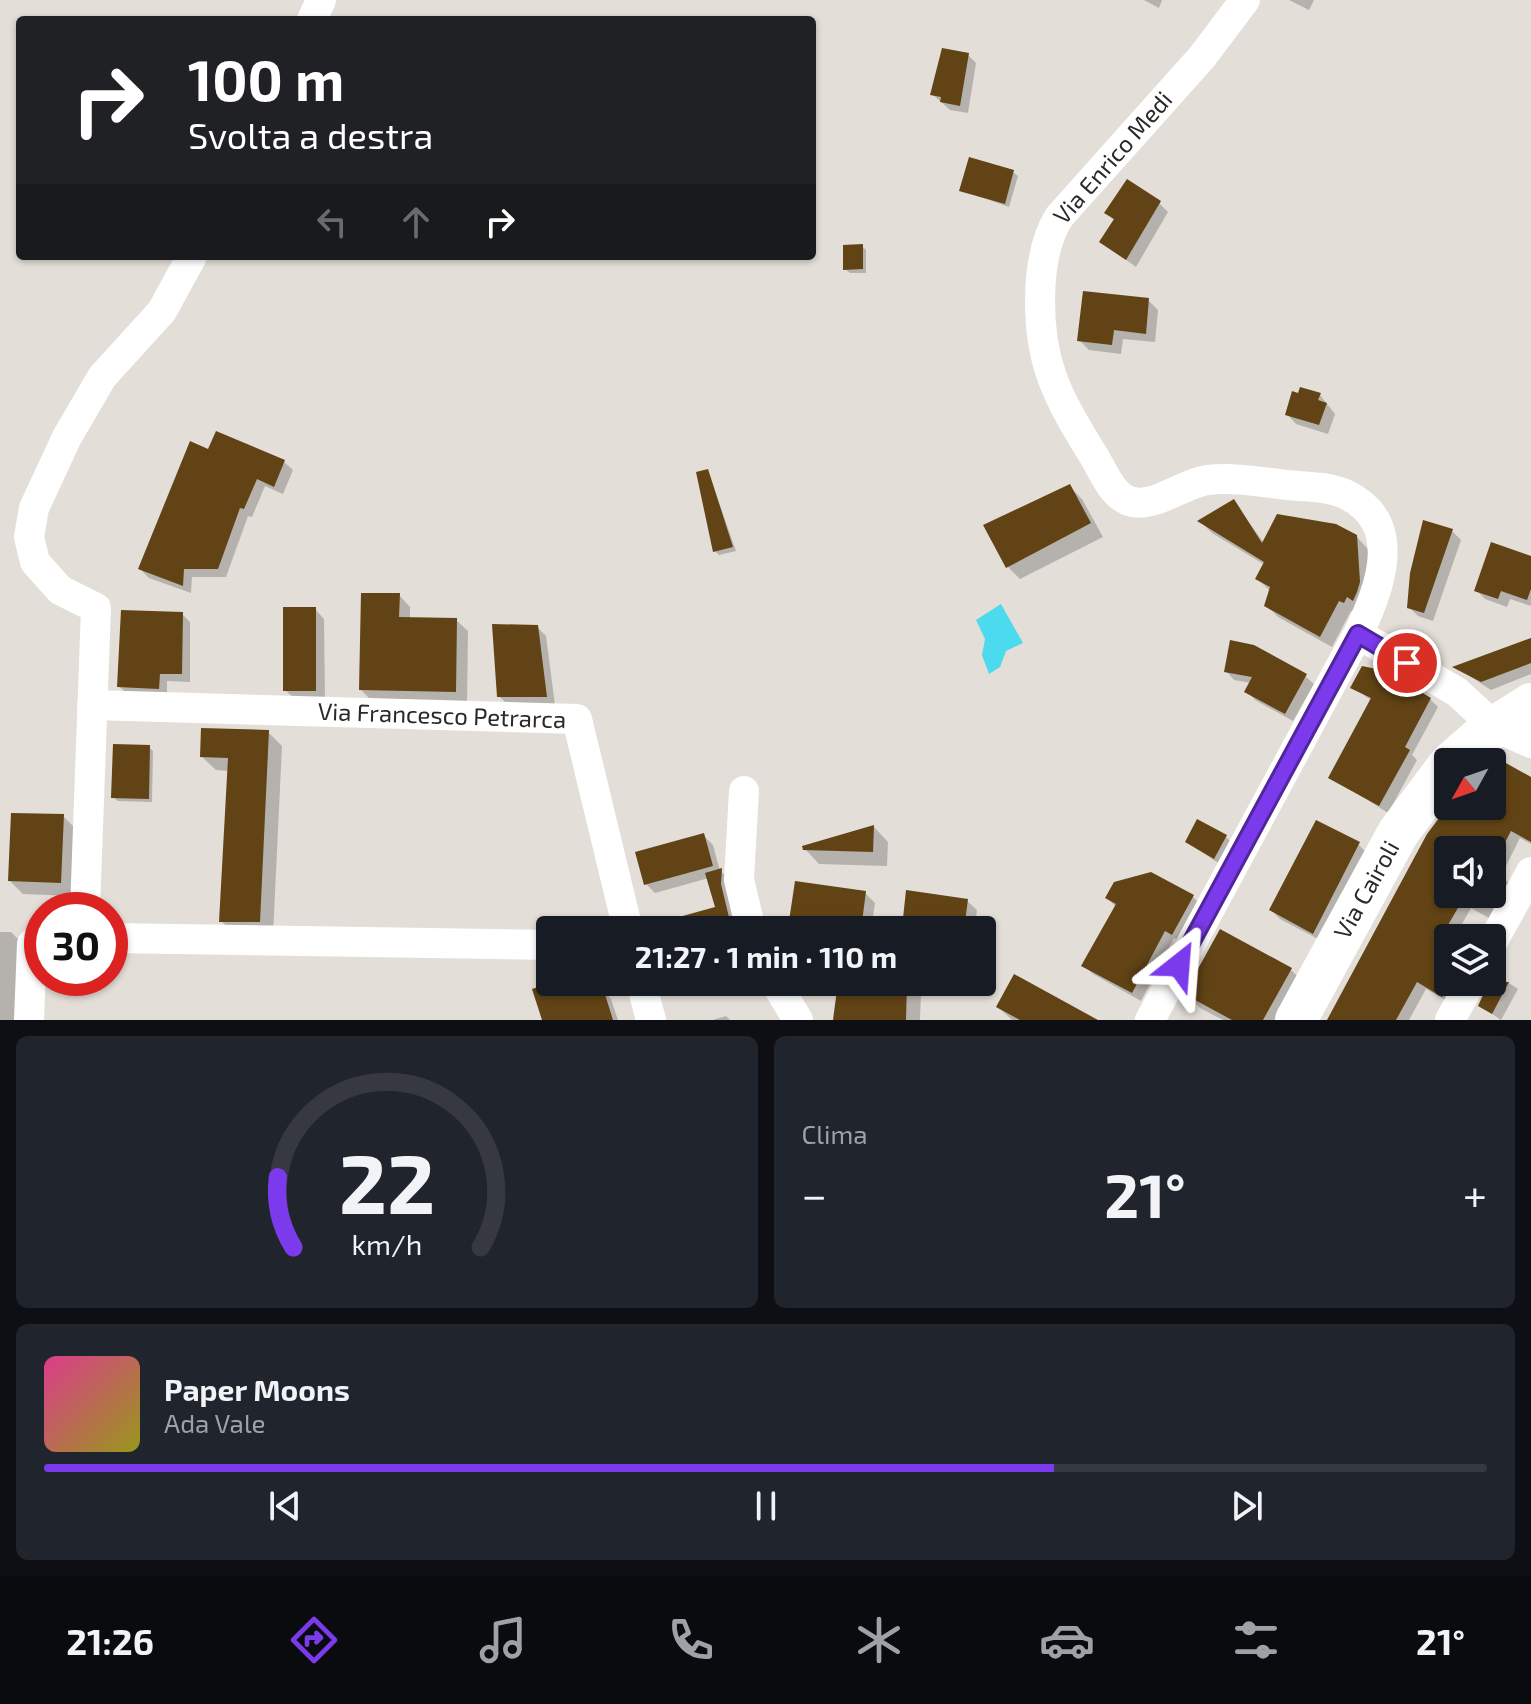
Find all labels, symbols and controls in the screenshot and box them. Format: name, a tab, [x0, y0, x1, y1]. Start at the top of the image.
text: 100 m	[188, 45, 344, 112]
icon: right	[56, 48, 160, 152]
street label: Via Enrico Medi	[1046, 85, 1177, 229]
text: Svolta a destra	[188, 113, 433, 156]
icon: left	[310, 200, 354, 244]
icon: ahead	[394, 200, 438, 244]
icon: right	[478, 200, 522, 244]
pin	[1373, 629, 1441, 697]
icon: arrive	[1385, 641, 1429, 685]
street label: Via Francesco Petrarca	[317, 696, 567, 733]
north arrow	[1434, 748, 1506, 820]
map controls	[1434, 748, 1506, 996]
street label: Via Cairoli	[1327, 835, 1405, 944]
button: sound	[1434, 836, 1506, 908]
speed limit sign: 30	[24, 892, 128, 996]
position arrow	[1137, 923, 1221, 1007]
button: layers	[1434, 924, 1506, 996]
text: 21:27 · 1 min · 110 m	[635, 938, 897, 974]
text: Clima	[802, 1118, 868, 1149]
text: 22	[338, 1131, 435, 1231]
text: 21°	[1104, 1158, 1186, 1230]
text: −	[802, 1167, 827, 1220]
text: +	[1463, 1167, 1487, 1220]
text: km/h	[351, 1226, 422, 1261]
text: Paper Moons	[164, 1371, 350, 1407]
text: Ada Vale	[164, 1407, 266, 1438]
icon: previous	[263, 1484, 307, 1528]
icon: pause	[744, 1484, 788, 1528]
icon: next	[1225, 1484, 1269, 1528]
icon: directions	[286, 1612, 342, 1668]
icon: music	[475, 1612, 531, 1668]
icon: phone	[663, 1612, 719, 1668]
icon: climate	[851, 1612, 907, 1668]
icon: car	[1039, 1612, 1095, 1668]
icon: filters	[1228, 1612, 1284, 1668]
text: 21:26	[66, 1619, 154, 1662]
text: 21°	[1416, 1619, 1465, 1662]

